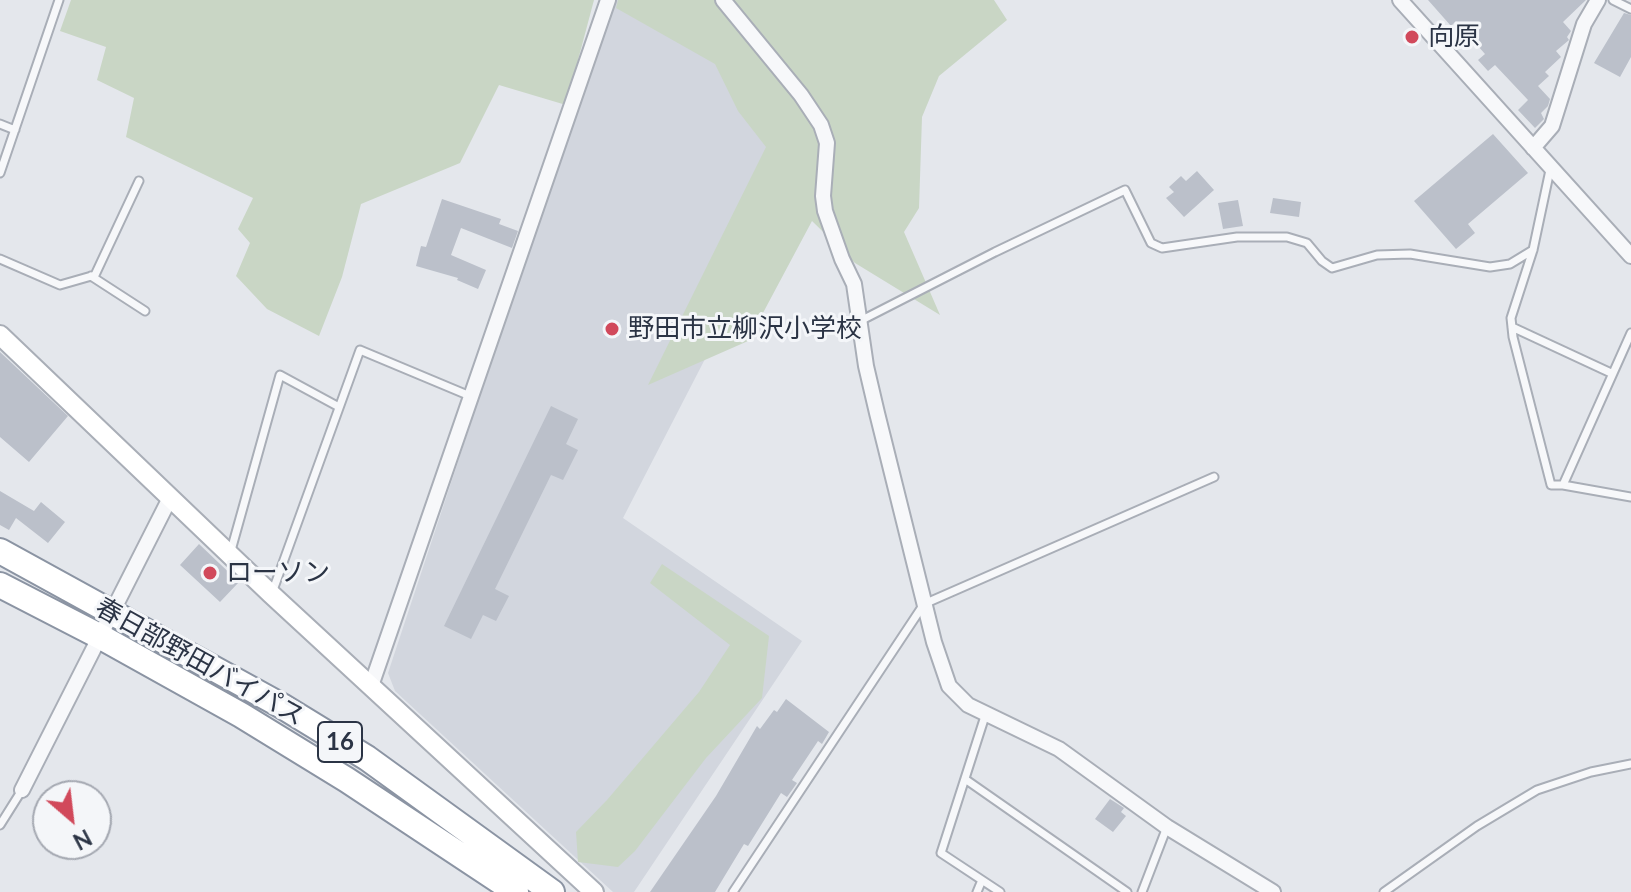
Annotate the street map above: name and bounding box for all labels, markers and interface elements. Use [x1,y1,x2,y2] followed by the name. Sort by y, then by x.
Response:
[1428,21,1480,53] place label: 向原
[1403,28,1421,46] marker: 向原
[628,313,862,345] place label: 野田市立柳沢小学校
[603,320,621,338] marker: 野田市立柳沢小学校
[226,557,330,589] place label: ローソン
[201,564,219,582] marker: ローソン
[90,592,310,732] street label: 春日部野田バイパス
[318,722,362,762] road number: 16
[32,780,112,860] north arrow
[69,824,96,856] text: N

